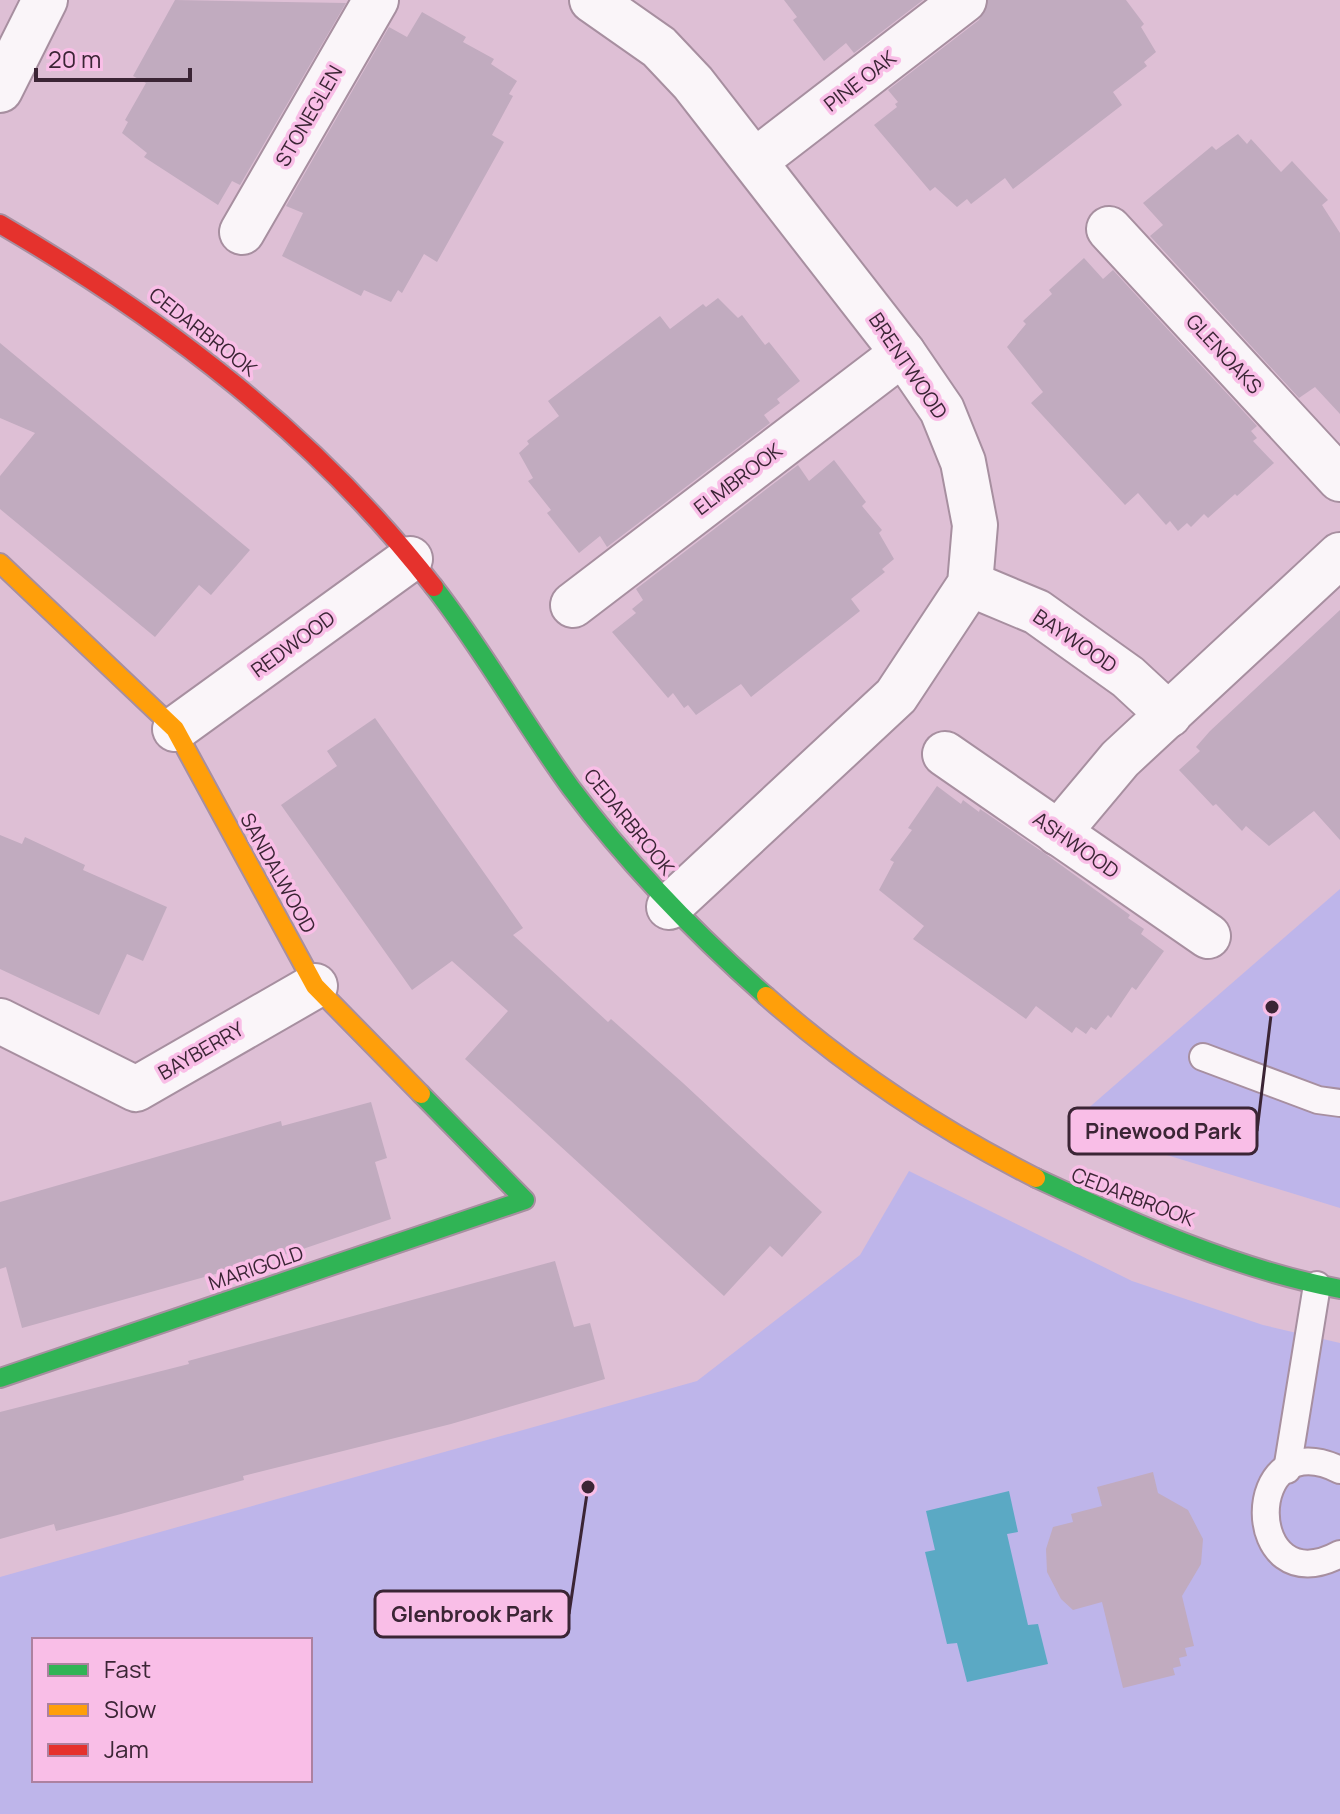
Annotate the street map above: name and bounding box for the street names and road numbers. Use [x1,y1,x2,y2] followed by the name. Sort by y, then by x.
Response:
[818,44,901,117] street label: PINE OAK
[269,60,348,171] street label: STONEGLEN
[144,281,263,382] street label: CEDARBROOK
[863,307,954,424] street label: BRENTWOOD
[1180,308,1268,399] street label: GLENOAKS
[688,436,787,521] street label: ELMBROOK
[1028,603,1122,678] street label: BAYWOOD
[245,604,340,683] street label: REDWOOD
[578,763,681,881] street label: CEDARBROOK
[1028,805,1125,884] street label: ASHWOOD
[234,808,323,938] street label: SANDALWOOD
[153,1015,249,1086] street label: BAYBERRY
[1068,1161,1199,1232] street label: CEDARBROOK
[205,1239,307,1296] street label: MARIGOLD

